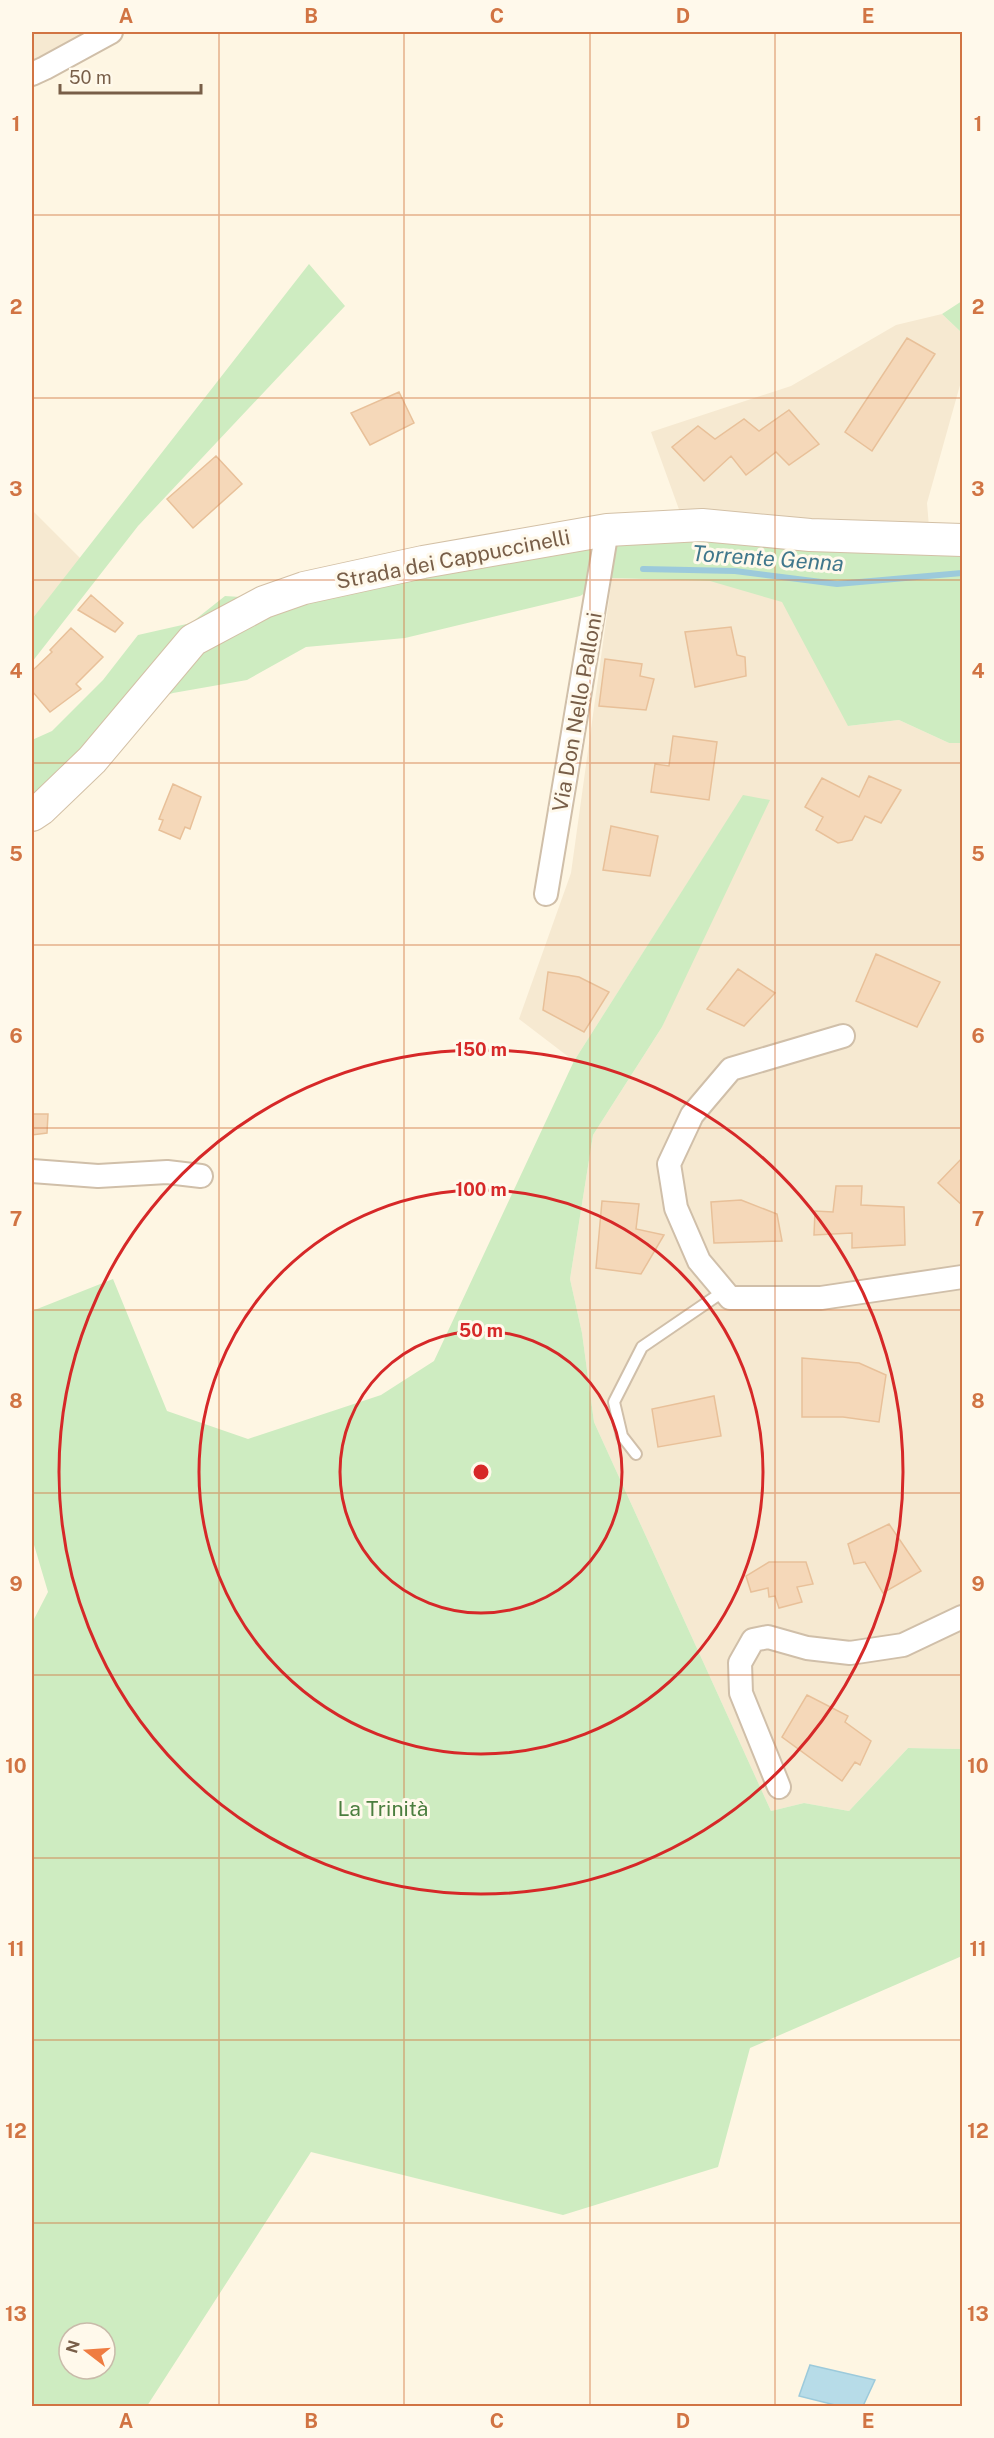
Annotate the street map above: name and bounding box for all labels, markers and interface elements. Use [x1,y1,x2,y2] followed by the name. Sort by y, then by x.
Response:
[119,4,133,28] text: A
[304,4,318,28] text: B
[490,4,504,28] text: C
[676,4,690,28] text: D
[862,4,874,28] text: E
[60,57,201,95] scale bar
[69,67,112,88] text: 50 m
[12,112,20,136] text: 1
[974,112,982,136] text: 1
[10,295,22,319] text: 2
[972,295,984,319] text: 2
[9,477,23,501] text: 3
[971,477,985,501] text: 3
[334,524,572,594] street label: Strada dei Cappuccinelli
[691,540,845,576] water label: Torrente Genna
[547,610,607,814] street label: Via Don Nello Palloni
[9,659,23,683] text: 4
[971,659,985,683] text: 4
[9,842,23,866] text: 5
[971,842,985,866] text: 5
[9,1024,23,1048] text: 6
[971,1024,985,1048] text: 6
[455,1039,507,1060] text: 150 m
[455,1179,507,1200] text: 100 m
[10,1207,22,1231] text: 7
[972,1207,984,1231] text: 7
[459,1320,503,1341] text: 50 m
[9,1389,23,1413] text: 8
[971,1389,985,1413] text: 8
[471,1462,491,1482] centre of rings
[9,1572,23,1596] text: 9
[971,1572,985,1596] text: 9
[5,1754,27,1778] text: 10
[967,1754,989,1778] text: 10
[338,1796,428,1821] park label: La Trinità
[7,1937,25,1961] text: 11
[969,1937,987,1961] text: 11
[5,2119,27,2143] text: 12
[967,2119,989,2143] text: 12
[5,2302,27,2326] text: 13
[967,2302,989,2326] text: 13
[57,2321,117,2381] north arrow
[62,2338,84,2356] text: N
[119,2409,133,2433] text: A
[304,2409,318,2433] text: B
[490,2409,504,2433] text: C
[676,2409,690,2433] text: D
[862,2409,874,2433] text: E

